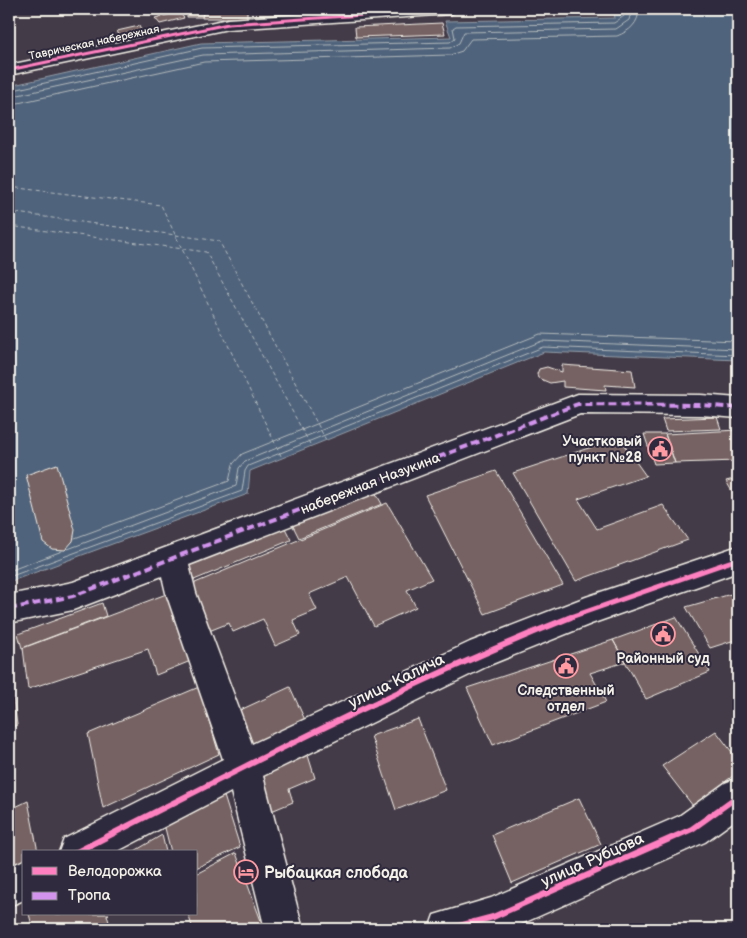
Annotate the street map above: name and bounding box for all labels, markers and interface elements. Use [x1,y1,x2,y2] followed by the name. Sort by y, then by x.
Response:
[28,22,161,63] street label: Таврическая набережная
[562,433,642,466] place label: Участковый пункт №28
[647,436,673,462] public building icon: Участковый пункт №28
[298,449,443,518] street label: набережная Назукина
[650,621,676,647] public building icon: Районный суд
[346,650,448,713] street label: улица Калича
[616,650,710,667] place label: Районный суд
[553,653,579,679] public building icon: Следственный отдел
[517,682,615,715] place label: Следственный отдел
[538,829,647,892] street label: улица Рубцова
[22,850,198,916] legend
[233,859,259,885] hotel icon: Рыбацкая слобода
[68,862,162,881] text: Велодорожка
[264,864,409,883] place label: Рыбацкая слобода
[68,886,111,905] text: Тропа

